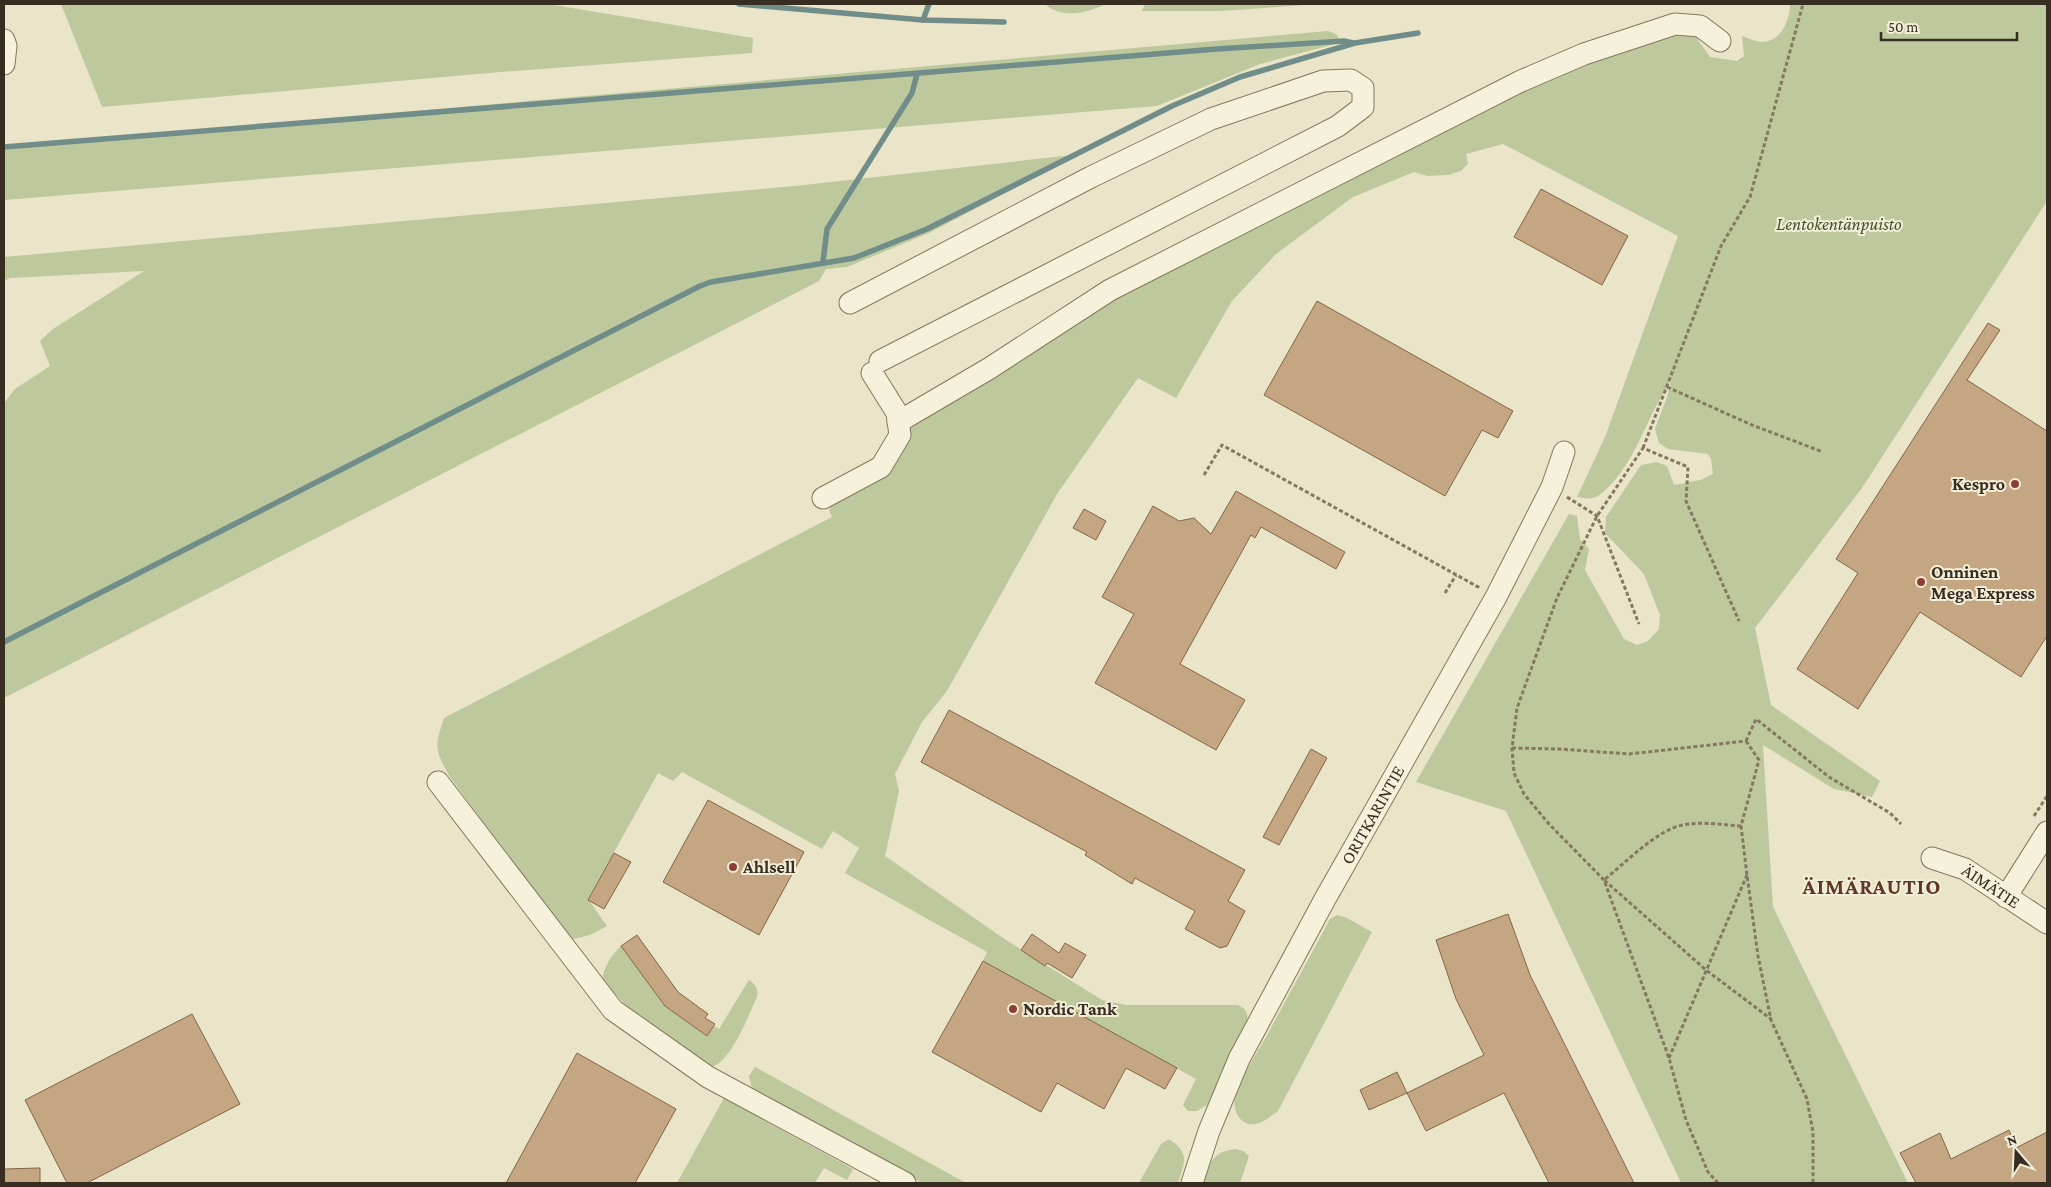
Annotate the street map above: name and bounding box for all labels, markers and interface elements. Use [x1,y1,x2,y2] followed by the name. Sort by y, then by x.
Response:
[1881,10,2017,42] scale bar
[1888,19,1918,35] text: 50 m
[1776,214,1902,234] park label: Lentokentänpuisto
[1952,474,2005,494] place label: Kespro
[2009,478,2021,490] marker: Kespro
[1931,562,2035,603] place label: Onninen Mega Express
[1915,576,1927,588] marker: Onninen Mega Express
[1337,762,1408,868] street label: ORITKARINTIE
[742,857,795,877] place label: Ahlsell
[1958,860,2024,913] street label: ÄIMÄTIE
[727,861,739,873] marker: Ahlsell
[1802,874,1941,899] district label: ÄIMÄRAUTIO
[1023,999,1117,1019] place label: Nordic Tank
[1007,1003,1019,1015] marker: Nordic Tank
[1991,1127,2041,1177] north arrow
[2005,1130,2019,1149] text: N

